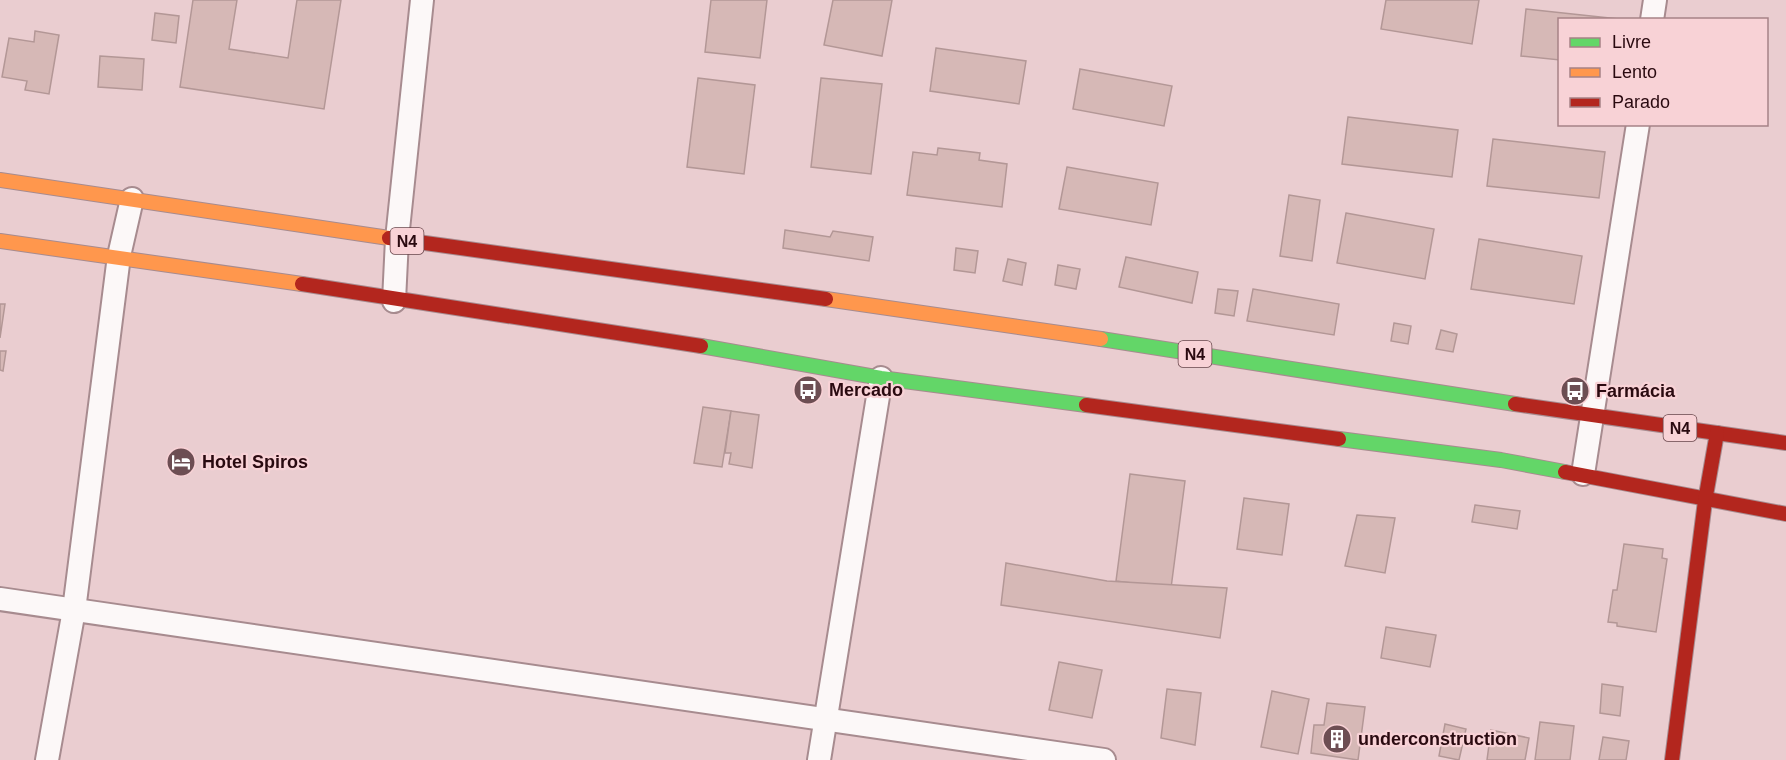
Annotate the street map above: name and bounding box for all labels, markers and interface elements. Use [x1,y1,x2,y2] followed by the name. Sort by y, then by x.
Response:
[1558,18,1768,126] legend
[1612,32,1651,52] text: Livre
[1612,62,1657,82] text: Lento
[1612,92,1670,112] text: Parado
[390,228,424,254] road number: N4
[1178,341,1212,367] road number: N4
[792,374,824,406] bus stop icon: Mercado
[1559,375,1591,407] bus stop icon: Farmácia
[829,380,903,400] place label: Mercado
[1596,381,1676,401] place label: Farmácia
[1664,415,1696,441] road number: N4
[165,446,197,478] hotel icon: Hotel Spiros
[202,452,308,472] place label: Hotel Spiros
[1321,723,1353,755] building icon: underconstruction
[1358,729,1517,749] place label: underconstruction

